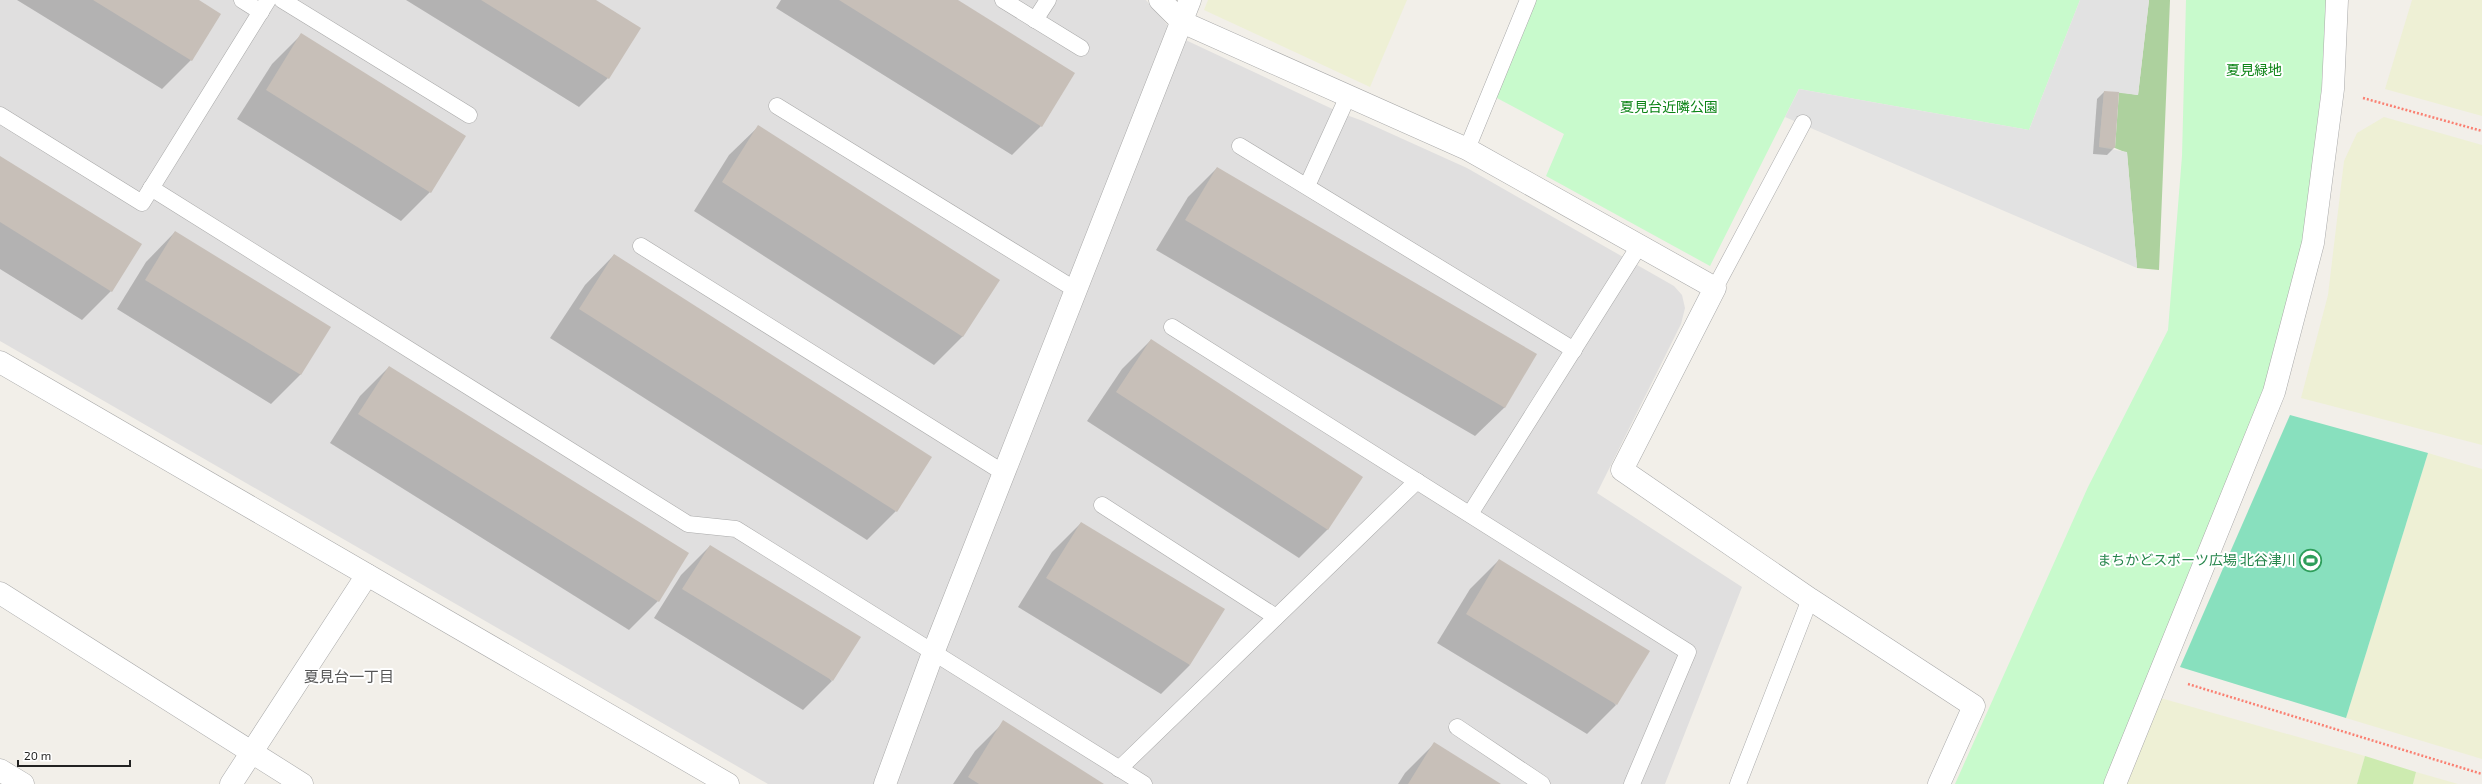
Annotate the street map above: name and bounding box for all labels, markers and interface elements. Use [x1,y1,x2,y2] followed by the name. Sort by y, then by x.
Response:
[2226,61,2282,78] park label: 夏見緑地
[1620,98,1718,115] park label: 夏見台近隣公園
[2298,547,2324,573] sports icon: まちかどスポーツ広場 北谷津川
[2097,551,2296,568] place label: まちかどスポーツ広場 北谷津川
[304,667,394,685] district label: 夏見台一丁目
[18,742,130,768] scale bar
[24,748,51,762] text: 20 m

